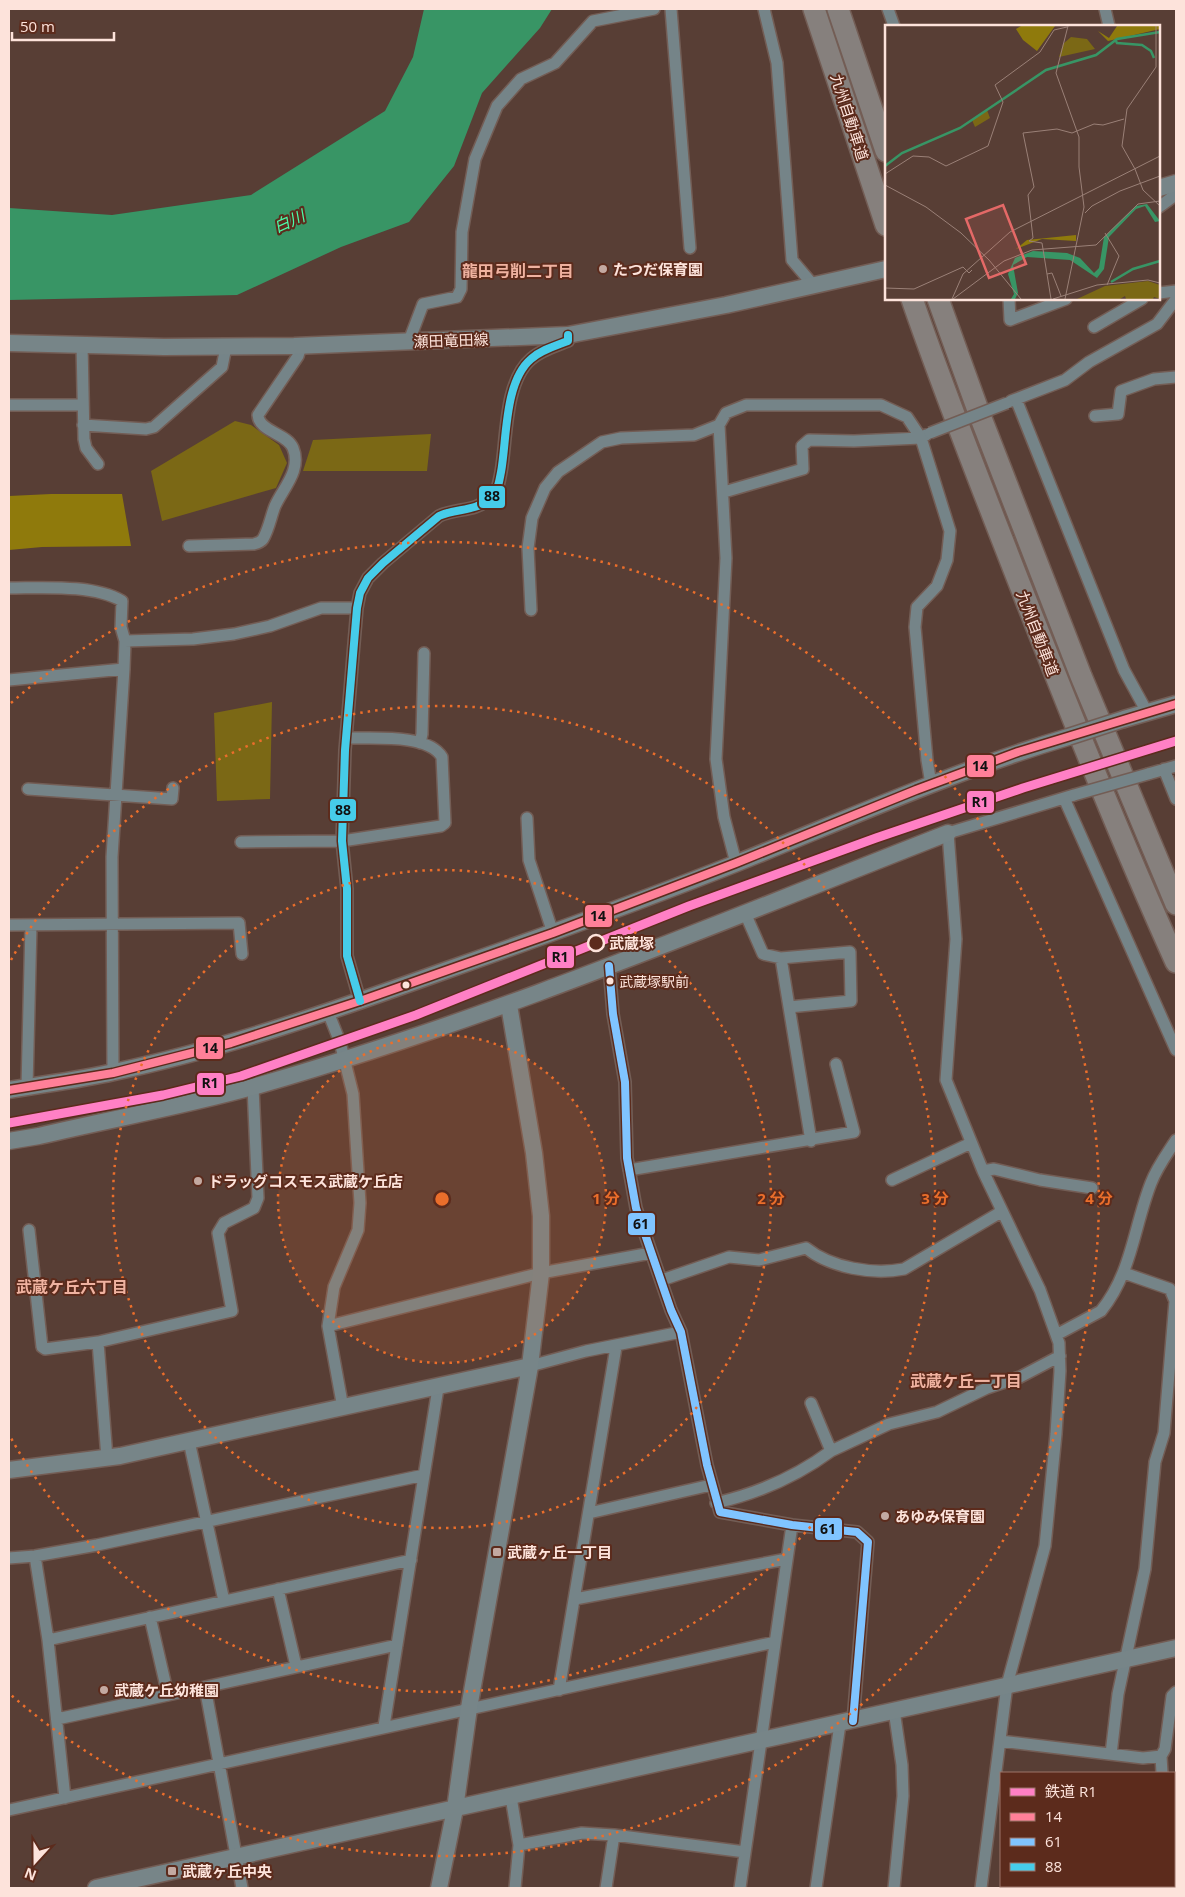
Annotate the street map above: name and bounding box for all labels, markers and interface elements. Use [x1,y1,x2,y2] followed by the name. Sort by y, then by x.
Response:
[12,10,115,42] scale bar
[20,16,55,36] text: 50 m
[885,25,1160,300] inset map
[827,71,873,163] street label: 九州自動車道
[270,204,310,238] water label: 白川
[613,259,703,279] place label: たつだ保育園
[462,260,574,282] district label: 龍田弓削二丁目
[597,263,609,275] marker: たつだ保育園
[413,329,489,351] street label: 瀬田竜田線
[478,485,506,509] line badge: 88
[484,486,500,505] text: 88
[1013,587,1063,679] street label: 九州自動車道
[966,754,995,778] line badge: 14
[972,756,988,775] text: 14
[966,790,995,814] line badge: R1
[971,792,989,811] text: R1
[329,798,357,822] line badge: 88
[335,800,351,819] text: 88
[584,904,613,928] line badge: 14
[590,906,606,925] text: 14
[609,933,654,953] place label: 武蔵塚
[587,934,605,952] marker: 武蔵塚
[546,945,575,969] line badge: R1
[551,947,569,966] text: R1
[619,972,689,991] place label: 武蔵塚駅前
[605,976,615,986] marker: 武蔵塚駅前
[401,980,411,990] unlabelled marker
[195,1036,224,1060] line badge: 14
[202,1038,218,1057] text: 14
[196,1072,225,1096] line badge: R1
[201,1073,219,1092] text: R1
[208,1171,403,1191] place label: ドラッグコスモス武蔵ケ丘店
[192,1175,204,1187] marker: ドラッグコスモス武蔵ケ丘店
[592,1188,620,1208] text: 1 分
[757,1188,785,1208] text: 2 分
[921,1188,949,1208] text: 3 分
[1085,1188,1113,1208] text: 4 分
[433,1190,451,1208] centre of rings
[627,1212,656,1236] line badge: 61
[633,1214,649,1233] text: 61
[16,1276,128,1298] district label: 武蔵ケ丘六丁目
[910,1370,1022,1392] district label: 武蔵ケ丘一丁目
[895,1506,985,1526] place label: あゆみ保育園
[879,1510,891,1522] marker: あゆみ保育園
[814,1517,843,1541] line badge: 61
[820,1519,836,1538] text: 61
[507,1542,612,1562] place label: 武蔵ヶ丘一丁目
[491,1546,503,1558] marker: 武蔵ヶ丘一丁目
[114,1680,219,1700] place label: 武蔵ケ丘幼稚園
[98,1684,110,1696] marker: 武蔵ケ丘幼稚園
[1000,1772,1175,1887] legend
[1045,1781,1097,1801] text: 鉄道 R1
[1045,1806,1063,1826] text: 14
[1045,1831,1062,1851] text: 61
[10,1837,60,1887] north arrow
[1045,1856,1062,1876] text: 88
[182,1861,272,1881] place label: 武蔵ヶ丘中央
[21,1864,39,1886] text: N
[166,1865,178,1877] marker: 武蔵ヶ丘中央

